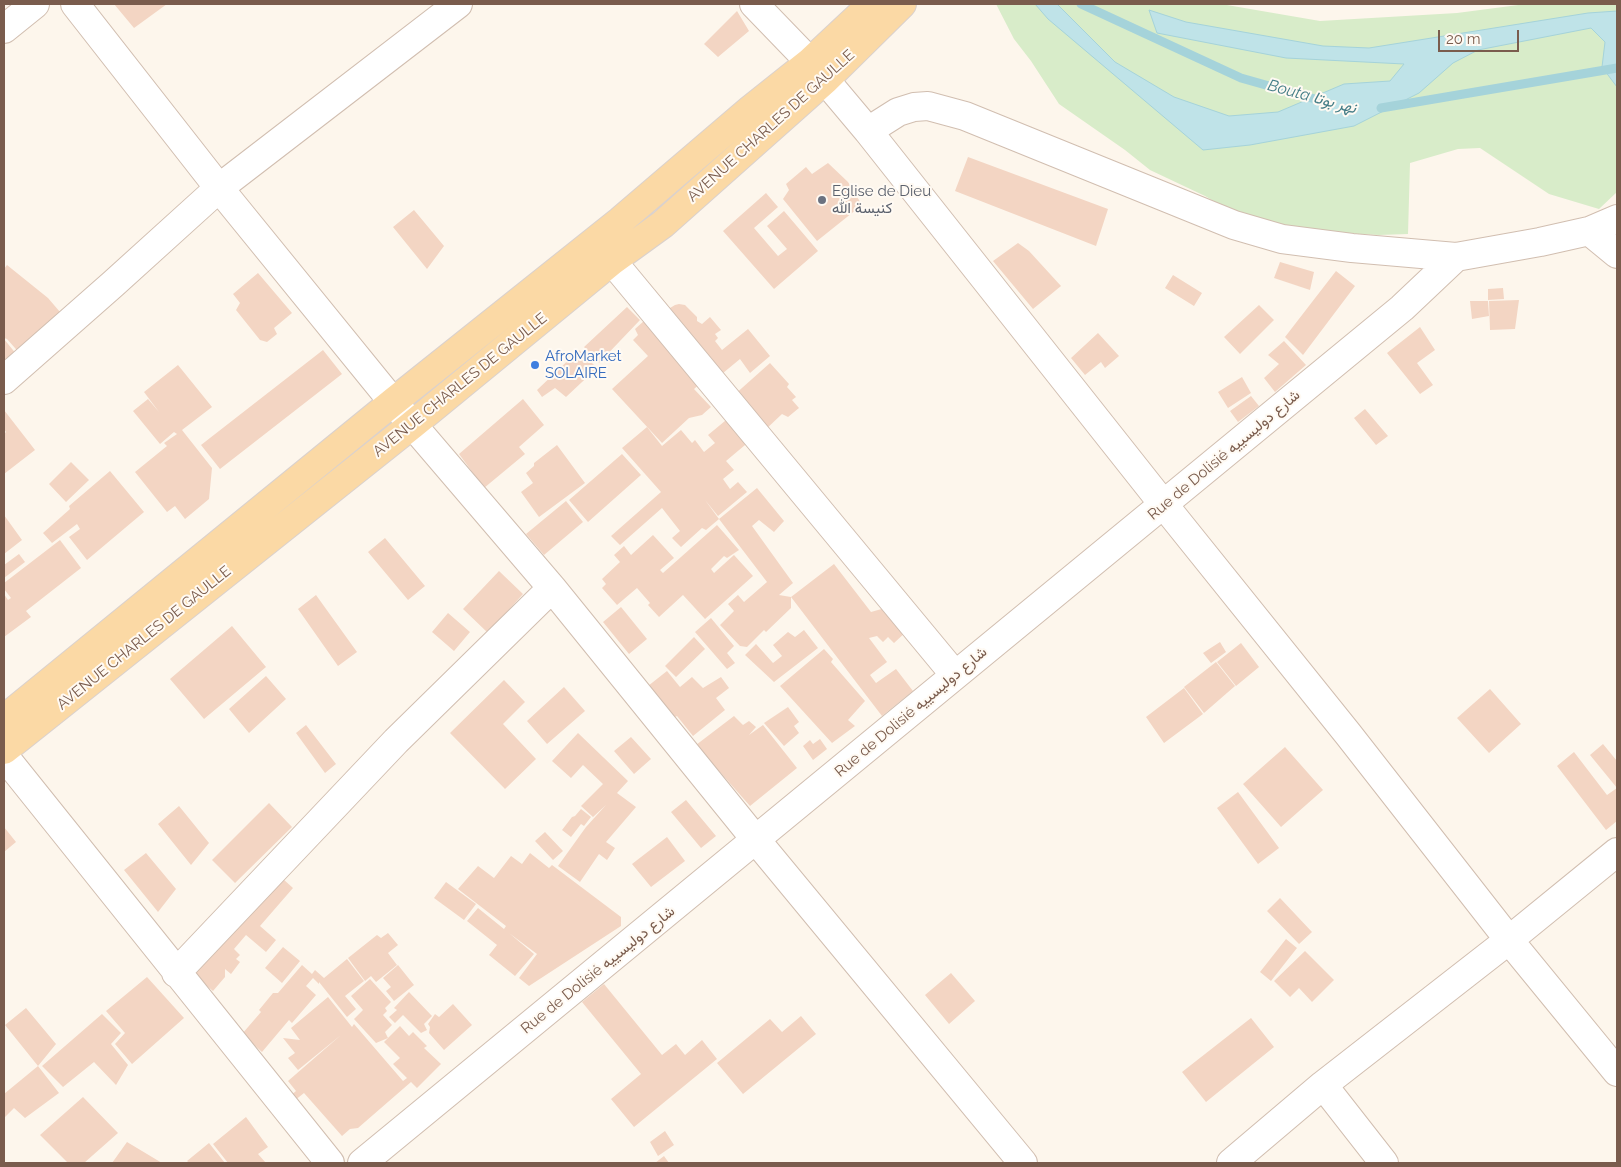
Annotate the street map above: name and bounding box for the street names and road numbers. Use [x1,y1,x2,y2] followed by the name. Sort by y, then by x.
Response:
[684,46,858,206] street label: AVENUE CHARLES DE GAULLE
[369,309,551,461] street label: AVENUE CHARLES DE GAULLE
[1144,386,1304,524] street label: Rue de Dolisié شارع دوليسييه
[53,562,235,714] street label: AVENUE CHARLES DE GAULLE
[831,643,991,781] street label: Rue de Dolisié شارع دوليسييه
[517,902,679,1038] street label: Rue de Dolisié شارع دوليسييه

